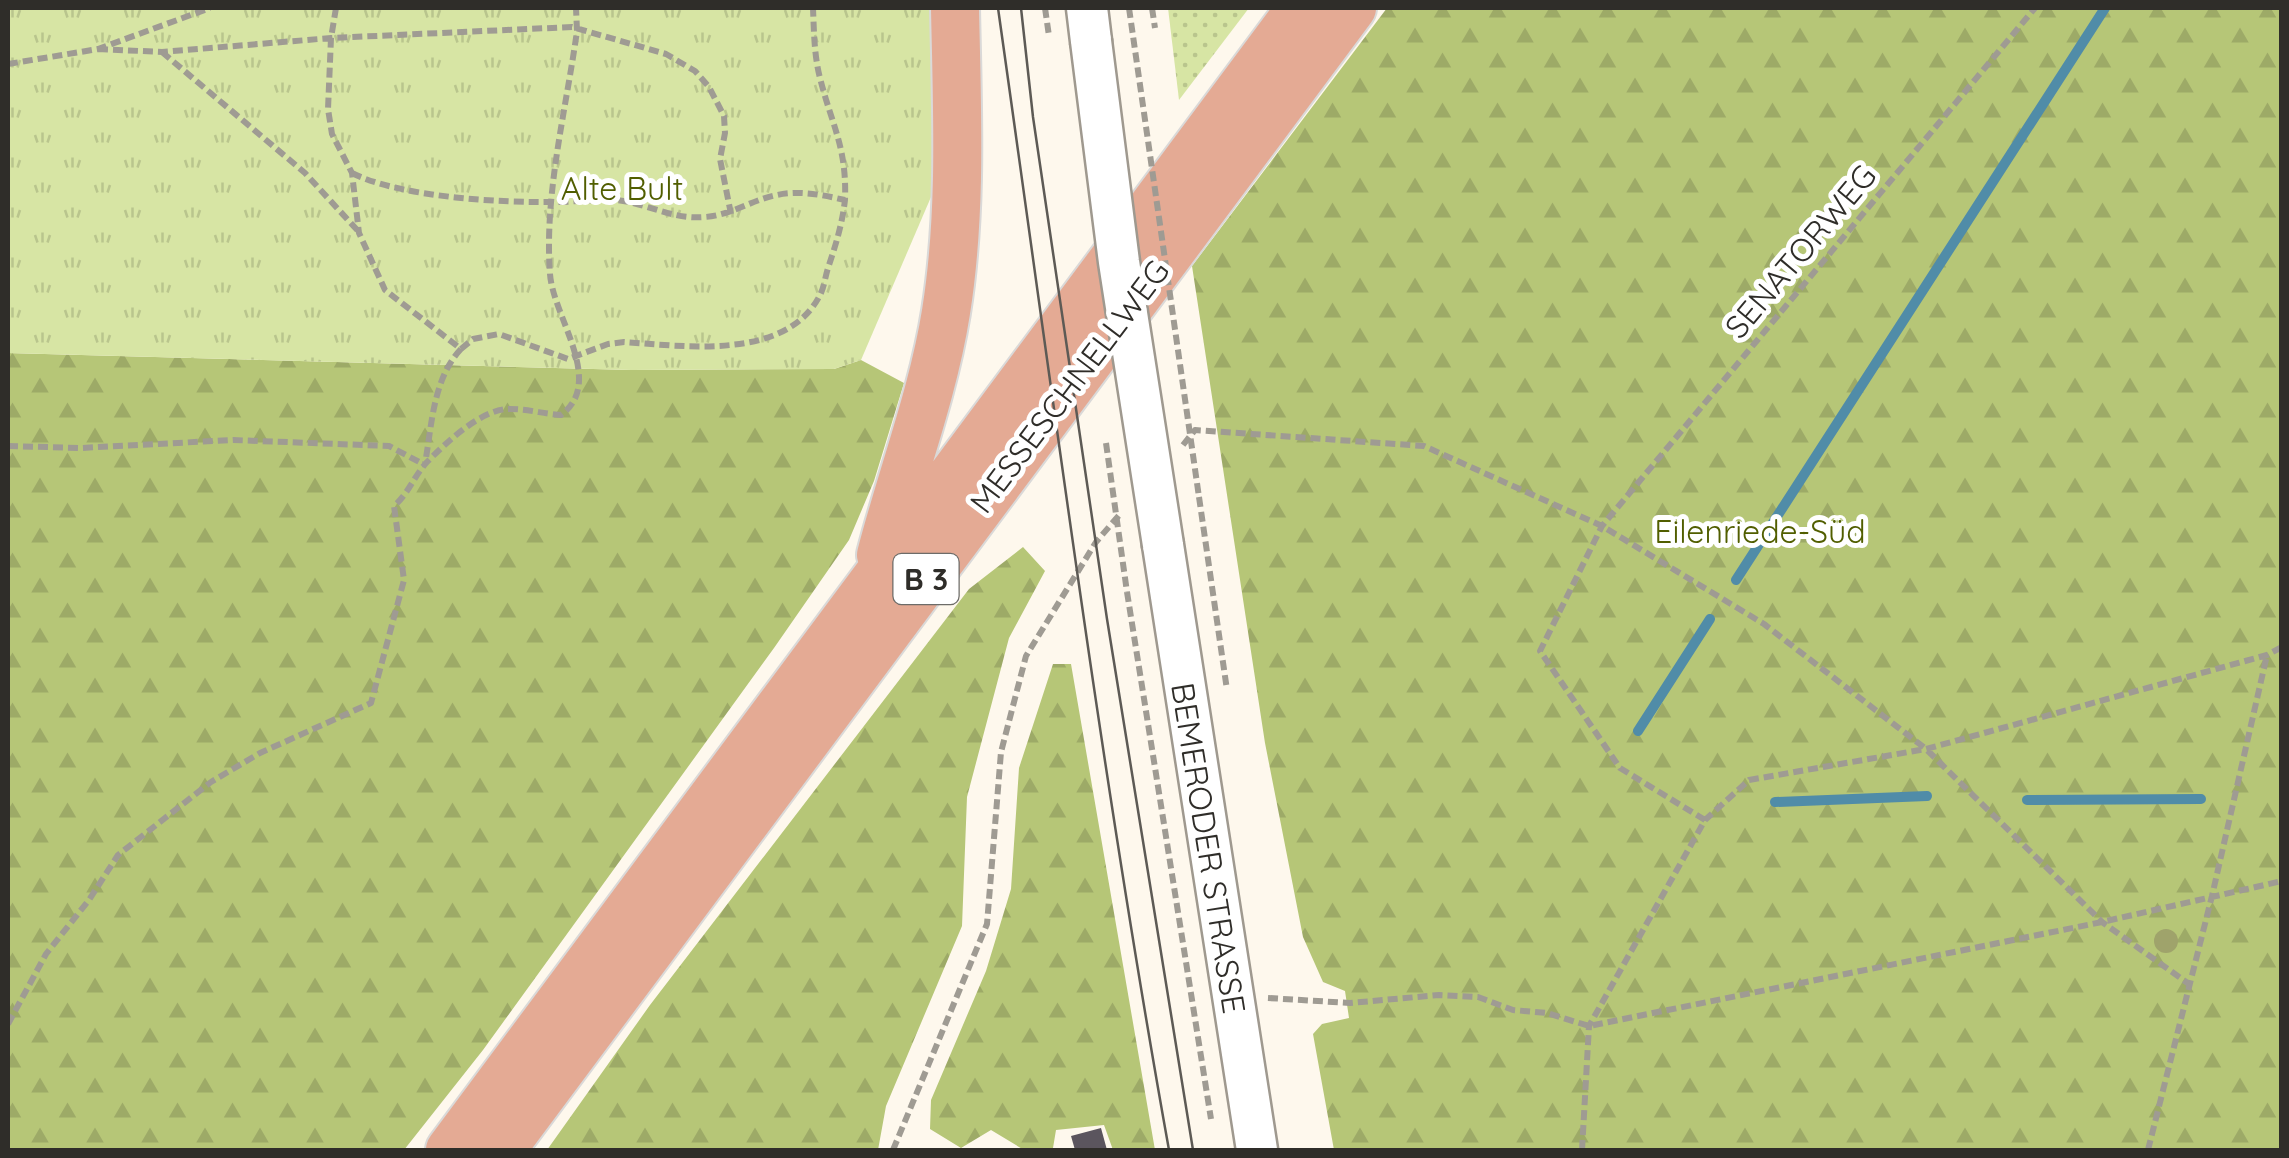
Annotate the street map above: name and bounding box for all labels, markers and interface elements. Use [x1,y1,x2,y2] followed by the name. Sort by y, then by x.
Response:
[1716,156,1884,346] street label: SENATORWEG
[561,168,683,208] park label: Alte Bult
[961,252,1177,520] street label: MESSESCHNELLWEG
[1654,511,1866,551] park label: Eilenriede-Süd
[894,554,958,604] road number: B 3
[1163,680,1255,1016] street label: BEMERODER STRASSE

